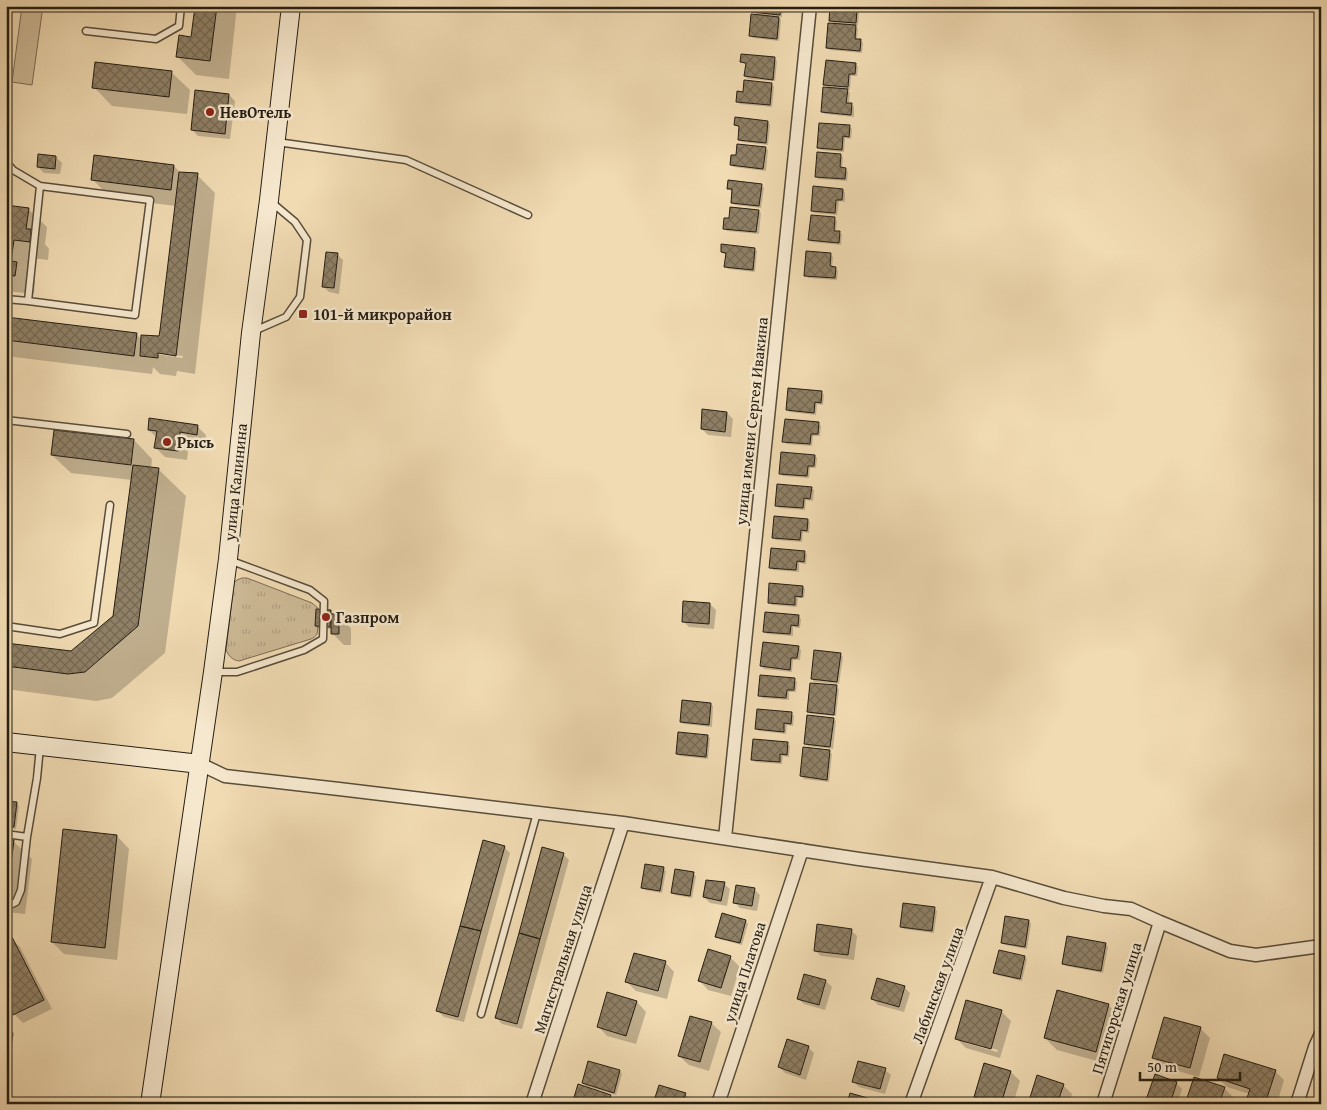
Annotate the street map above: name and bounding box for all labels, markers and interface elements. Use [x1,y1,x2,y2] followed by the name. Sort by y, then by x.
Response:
[220,100,291,124] place label: НевОтель
[204,106,216,118] marker: НевОтель
[313,302,452,326] place label: 101-й микрорайон
[297,308,309,320] marker: 101-й микрорайон
[728,315,774,527] street label: улица имени Сергея Ивакина
[217,422,253,543] street label: улица Калинина
[177,430,214,454] place label: Рысь
[161,436,173,448] marker: Рысь
[336,605,399,629] place label: Газпром
[320,611,332,623] marker: Газпром
[527,881,598,1037] street label: Магистральная улица
[716,918,772,1026] street label: улица Платова
[905,923,969,1047] street label: Лабинская улица
[1084,939,1148,1077] street label: Пятигорская улица
[1140,1050,1240,1082] scale bar
[1147,1056,1178,1077] text: 50 m

